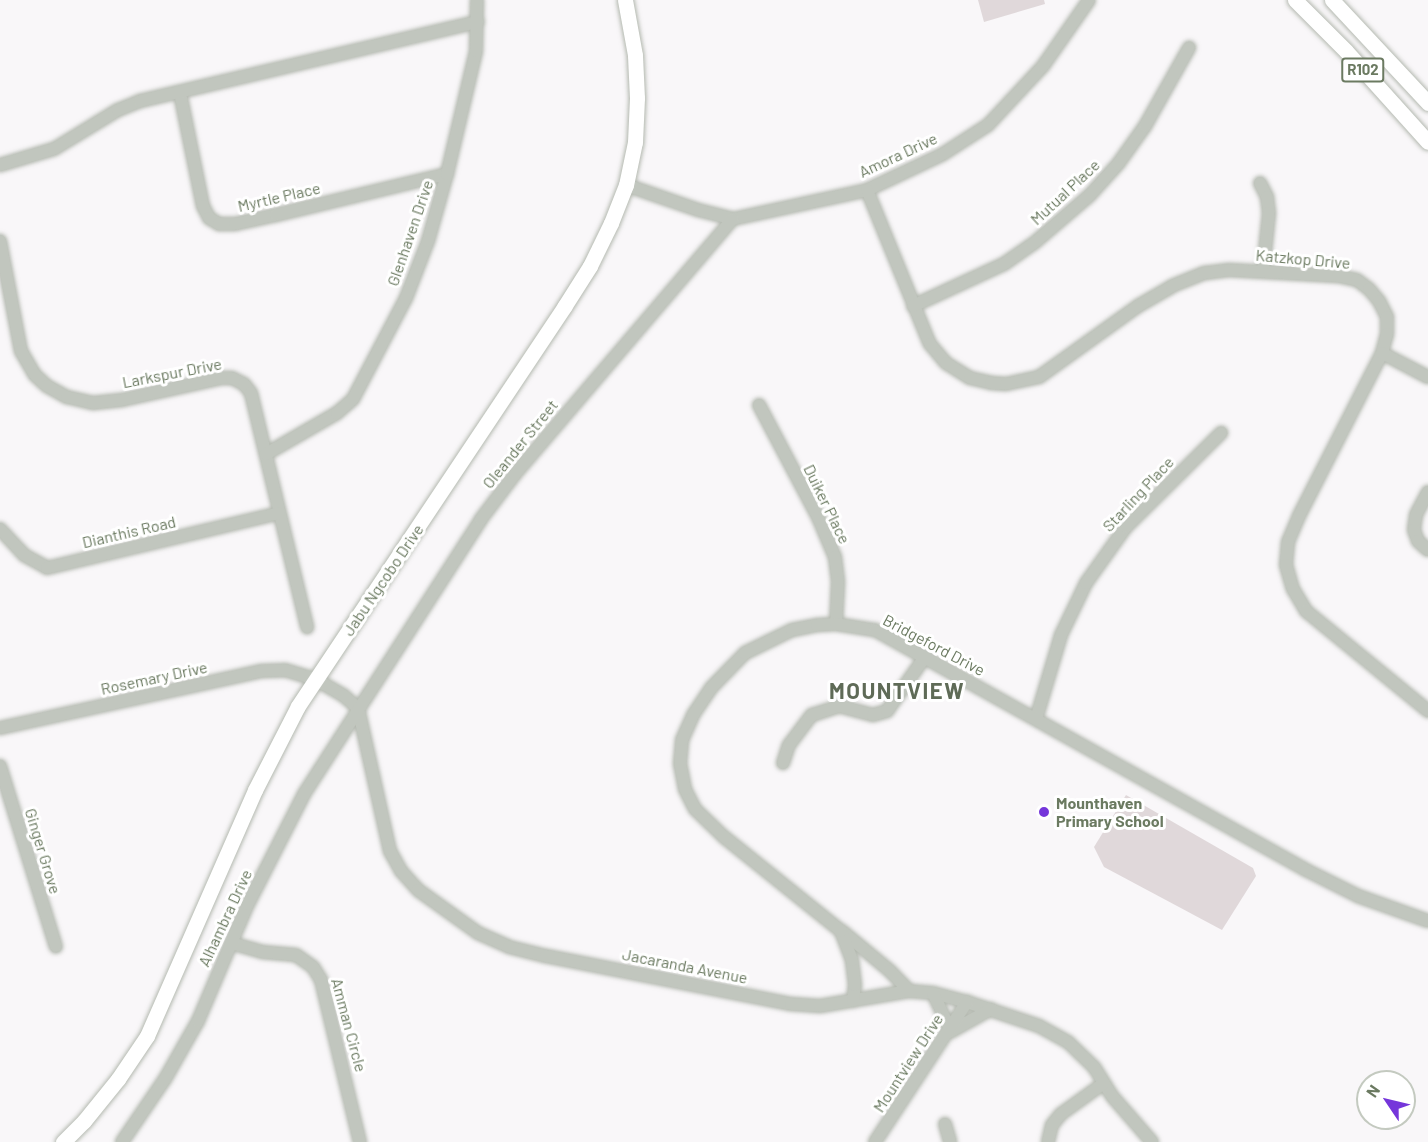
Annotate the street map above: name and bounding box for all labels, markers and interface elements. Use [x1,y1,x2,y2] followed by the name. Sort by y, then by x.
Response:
[1340,58,1386,82] road number: R102
[856,128,940,182] street label: Amora Drive
[1026,155,1104,229] street label: Mutual Place
[236,178,322,216] street label: Myrtle Place
[383,178,437,288] street label: Glenhaven Drive
[1255,245,1351,273] street label: Katzkop Drive
[121,354,223,392] street label: Larkspur Drive
[478,396,562,492] street label: Oleander Street
[1098,453,1178,535] street label: Starling Place
[800,461,854,547] street label: Duiker Place
[80,512,178,552] street label: Dianthis Road
[339,521,427,639] street label: Jabu Ngcobo Drive
[880,610,988,680] street label: Bridgeford Drive
[99,657,209,699] street label: Rosemary Drive
[829,678,965,704] district label: MOUNTVIEW
[1056,793,1164,831] place label: Mounthaven Primary School
[1037,805,1051,819] marker: Mounthaven Primary School
[21,806,65,896] street label: Ginger Grove
[194,866,256,970] street label: Alhambra Drive
[621,944,749,988] street label: Jacaranda Avenue
[327,976,371,1074] street label: Amman Circle
[869,1010,947,1116] street label: Mountview Drive
[1356,1070,1416,1130] north arrow
[1362,1081,1383,1100] text: N

